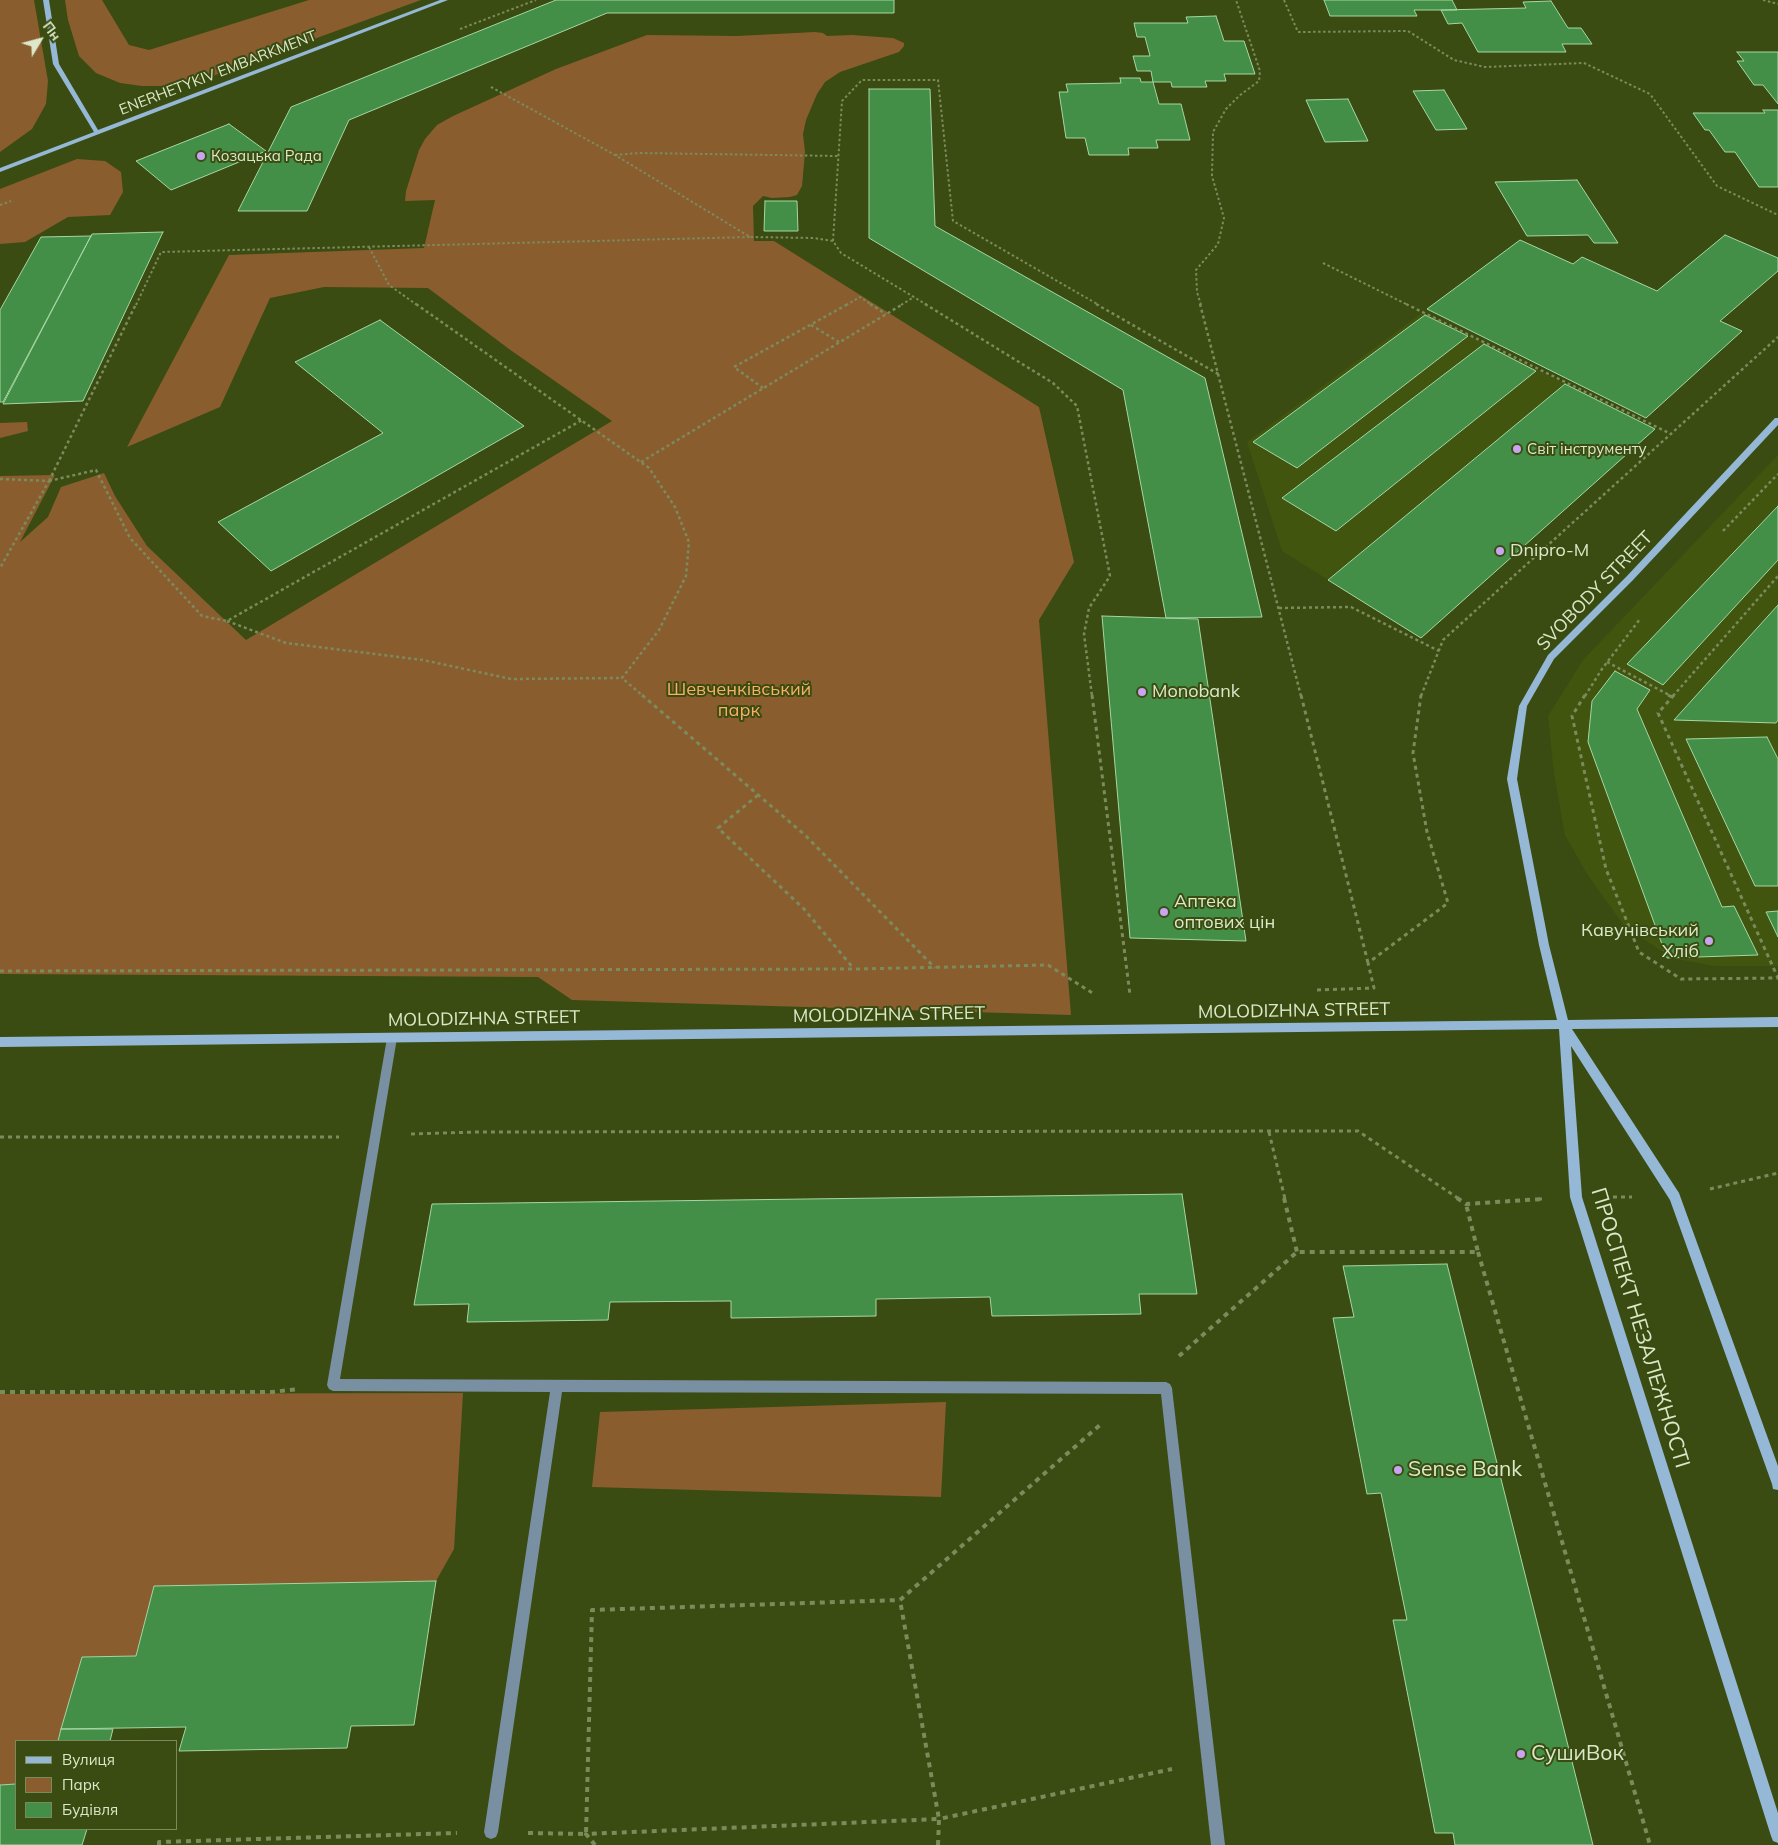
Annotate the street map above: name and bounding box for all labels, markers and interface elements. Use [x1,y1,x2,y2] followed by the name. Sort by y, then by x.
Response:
[15,15,65,65] north arrow
[39,18,65,44] text: Пн
[117,27,319,119] street label: ENERHETYKIV EMBARKMENT
[211,147,322,165] place label: Козацька Рада
[195,150,207,162] marker: Козацька Рада
[1527,440,1647,458] place label: Світ інструменту
[1511,443,1523,455] marker: Світ інструменту
[1532,527,1658,655] street label: SVOBODY STREET
[1510,540,1589,562] place label: Dnipro-M
[1494,545,1506,557] marker: Dnipro-M
[667,679,811,722] park label: Шевченківський парк
[1152,681,1240,703] place label: Monobank
[1136,686,1148,698] marker: Monobank
[1174,891,1275,934] place label: Аптека оптових цін
[1158,906,1170,918] marker: Аптека оптових цін
[1581,920,1699,962] place label: Кавунівський Хліб
[1703,935,1715,947] marker: Кавунівський Хліб
[1198,999,1390,1023] street label: MOLODIZHNA STREET
[793,1003,985,1027] street label: MOLODIZHNA STREET
[388,1007,580,1031] street label: MOLODIZHNA STREET
[1585,1185,1695,1471] street label: ПРОСПЕКТ НЕЗАЛЕЖНОСТІ
[1408,1457,1522,1483] place label: Sense Bank
[1392,1464,1404,1476] marker: Sense Bank
[15,1740,178,1830] legend
[1531,1741,1624,1767] place label: СушиВок
[1515,1748,1527,1760] marker: СушиВок
[62,1750,115,1769] text: Вулиця
[62,1775,100,1794] text: Парк
[62,1800,118,1819] text: Будівля

